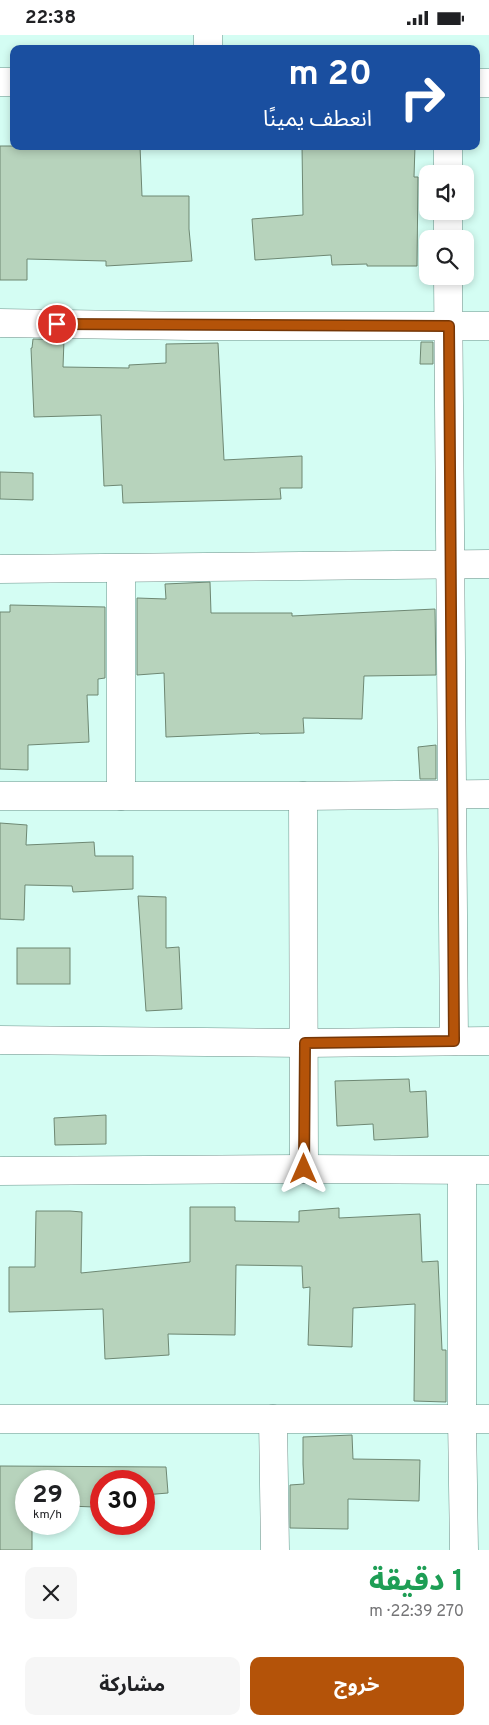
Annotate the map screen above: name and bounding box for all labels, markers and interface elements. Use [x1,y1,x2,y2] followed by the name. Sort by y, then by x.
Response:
[25,6,76,30] text: 22:38
[288,53,372,97] text: 20 m
[390,65,455,130] icon: right
[263,107,372,134] text: انعطف يمينًا
[419,165,474,285] map controls
[419,165,474,220] button: sound
[419,230,474,285] button: search
[36,303,78,345] pin
[43,310,71,338] icon: arrive
[277,1142,329,1194] position arrow
[90,1470,155,1535] speed limit sign: 30
[32,1480,63,1512] text: 29
[33,1507,62,1523] text: km/h
[369,1564,464,1601] text: 1 دقيقة
[25,1567,77,1619] button: close
[369,1602,464,1622] text: 270 m · 22:39
[25,1657,240,1715] button: مشاركة
[250,1657,464,1715] button: خروج

